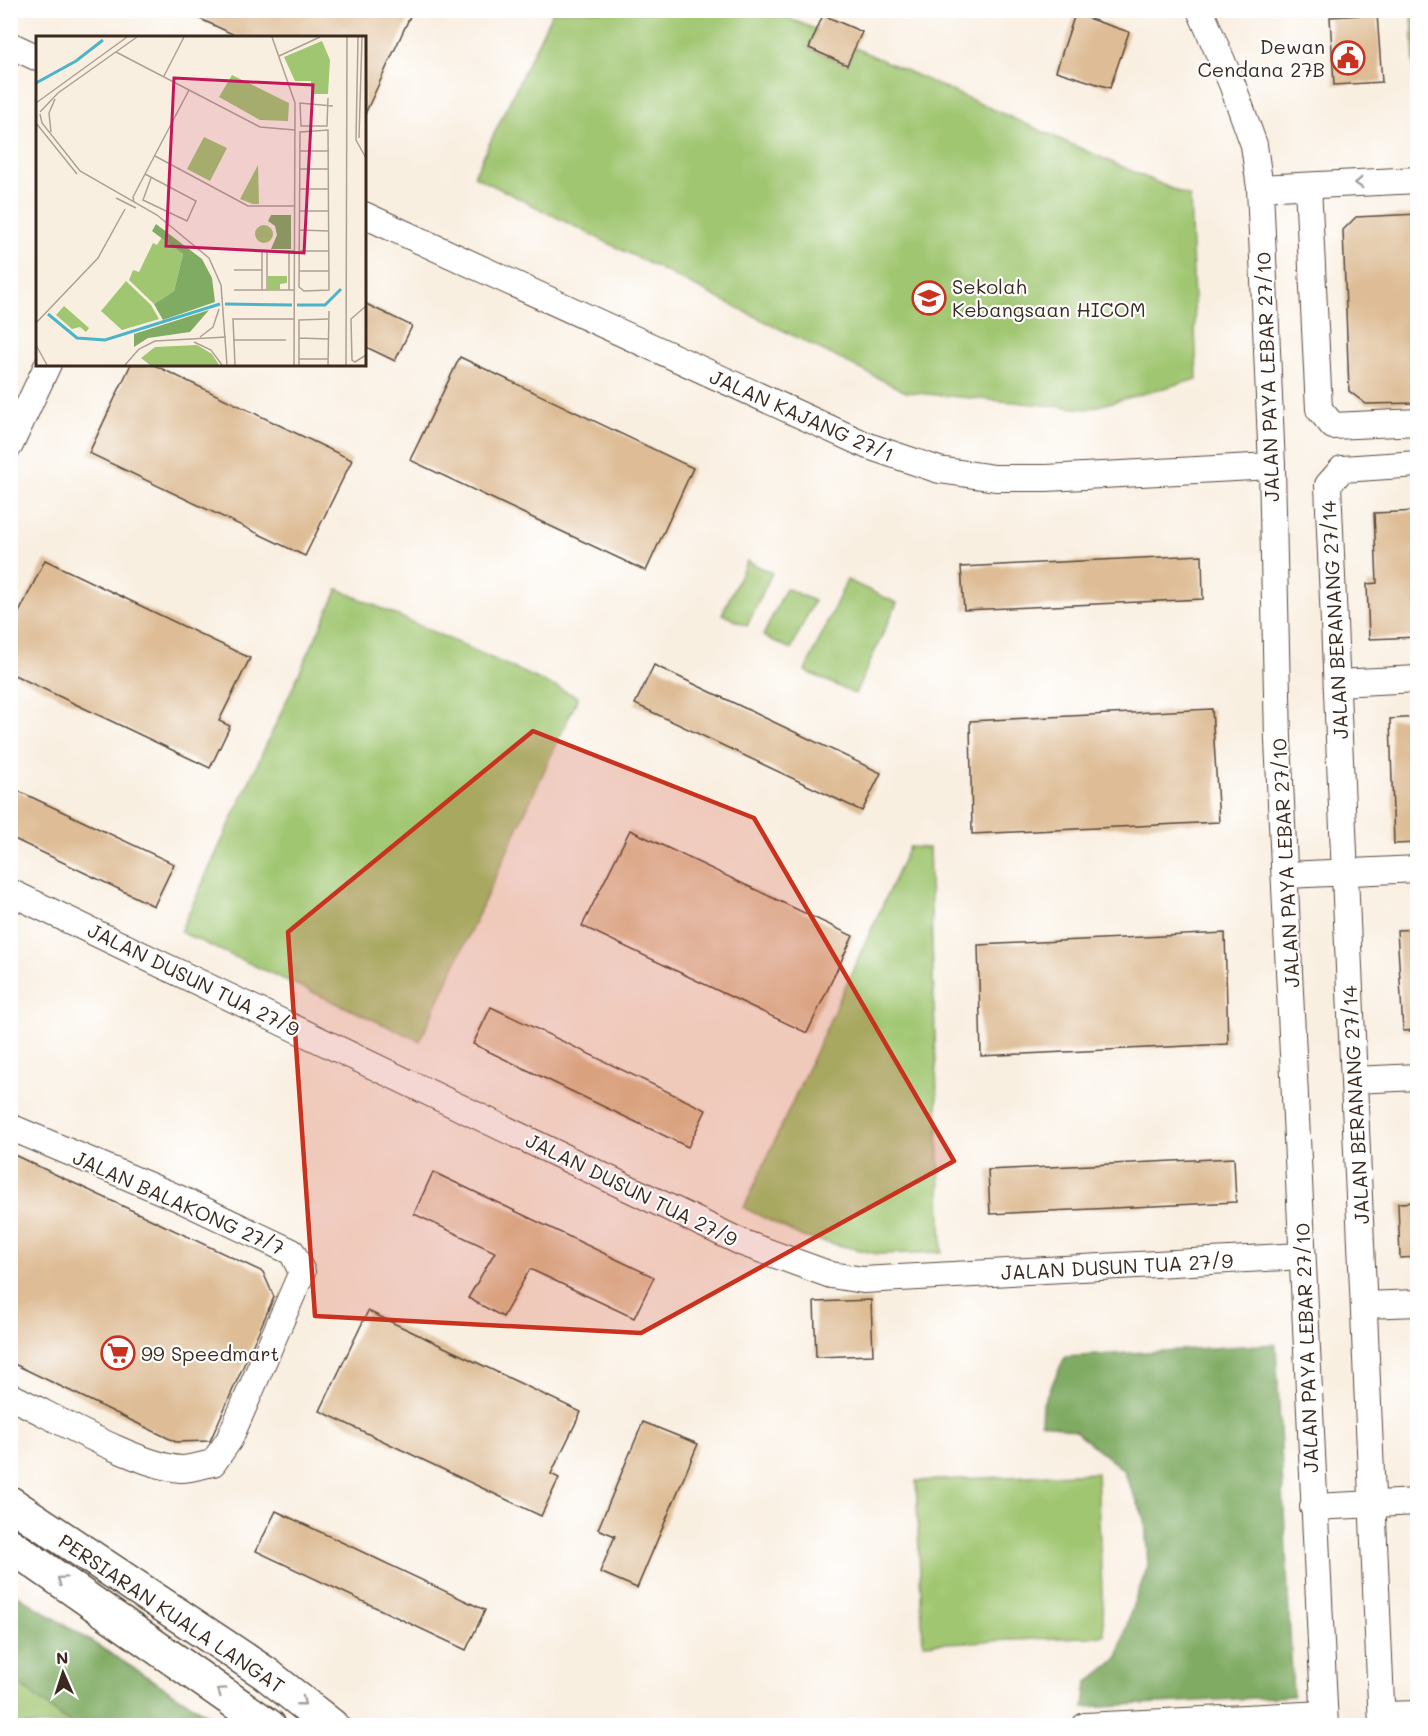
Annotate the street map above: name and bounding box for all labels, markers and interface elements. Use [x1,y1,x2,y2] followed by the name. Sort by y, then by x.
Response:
[1198,33,1325,82] place label: Dewan Cendana 27B
[36,36,366,366] inset map
[1330,40,1366,76] public building icon: Dewan Cendana 27B
[1355,176,1364,189] one-way arrow
[1250,252,1284,502] street label: JALAN PAYA LEBAR 27/10
[952,273,1146,322] place label: Sekolah Kebangsaan HICOM
[911,280,947,316] school or university icon: Sekolah Kebangsaan HICOM
[706,363,898,467] street label: JALAN KAJANG 27/1
[1315,500,1353,740] street label: JALAN BERANANG 27/14
[1265,738,1305,988] street label: JALAN PAYA LEBAR 27/10
[84,916,304,1042] street label: JALAN DUSUN TUA 27/9
[1336,985,1374,1225] street label: JALAN BERANANG 27/14
[522,1126,742,1252] street label: JALAN DUSUN TUA 27/9
[69,1144,289,1260] street label: JALAN BALAKONG 27/7
[1289,1223,1323,1473] street label: JALAN PAYA LEBAR 27/10
[1000,1247,1234,1285] street label: JALAN DUSUN TUA 27/9
[100,1335,136,1371] supermarket icon: 99 Speedmart
[141,1340,279,1366] place label: 99 Speedmart
[55,1528,289,1698] street label: PERSIARAN KUALA LANGAT
[57,1576,68,1587] one-way arrow
[33,1643,93,1703] north arrow
[217,1687,228,1698] one-way arrow
[295,1694,306,1705] one-way arrow

